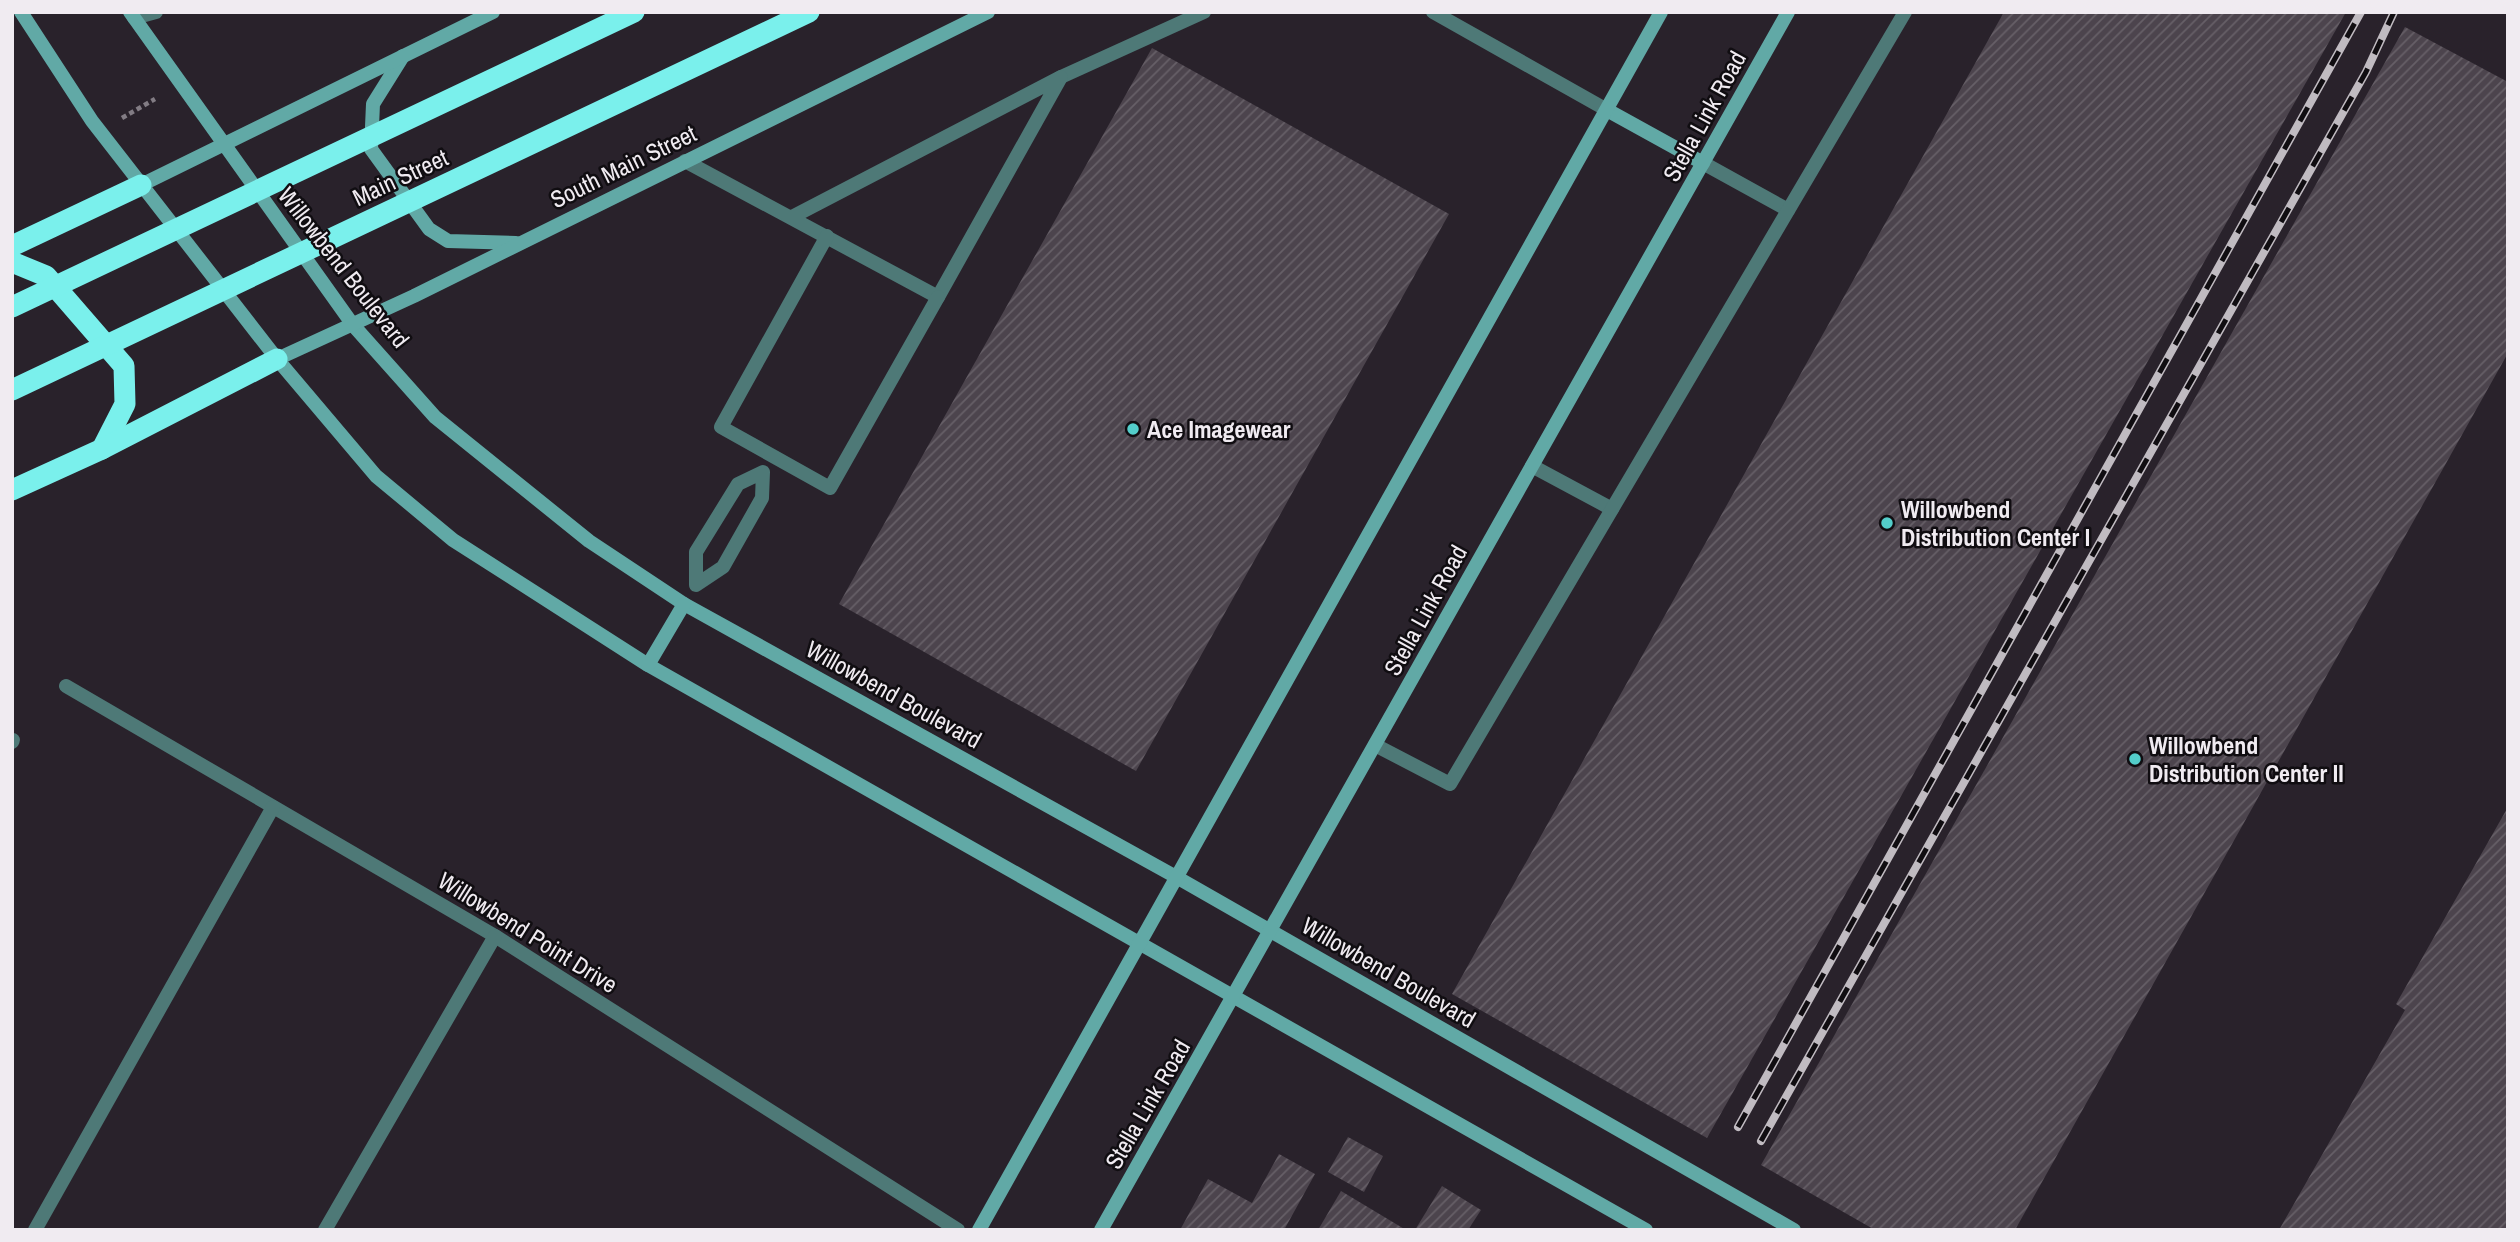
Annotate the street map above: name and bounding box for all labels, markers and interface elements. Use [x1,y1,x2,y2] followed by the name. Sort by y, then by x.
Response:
[1655,45,1753,187] street label: Stella Link Road
[545,117,702,215] street label: South Main Street
[347,141,453,213] street label: Main Street
[271,180,417,354] street label: Willowbend Boulevard
[1147,413,1291,445] place label: Ace Imagewear
[1125,421,1141,437] marker: Ace Imagewear
[1901,493,2090,553] place label: Willowbend Distribution Center I
[1879,515,1895,531] marker: Willowbend Distribution Center I
[1376,539,1474,681] street label: Stella Link Road
[801,633,987,755] street label: Willowbend Boulevard
[2149,729,2344,789] place label: Willowbend Distribution Center II
[2127,751,2143,767] marker: Willowbend Distribution Center II
[432,864,624,1000] street label: Willowbend Point Drive
[1296,909,1482,1035] street label: Willowbend Boulevard
[1097,1033,1197,1175] street label: Stella Link Road

